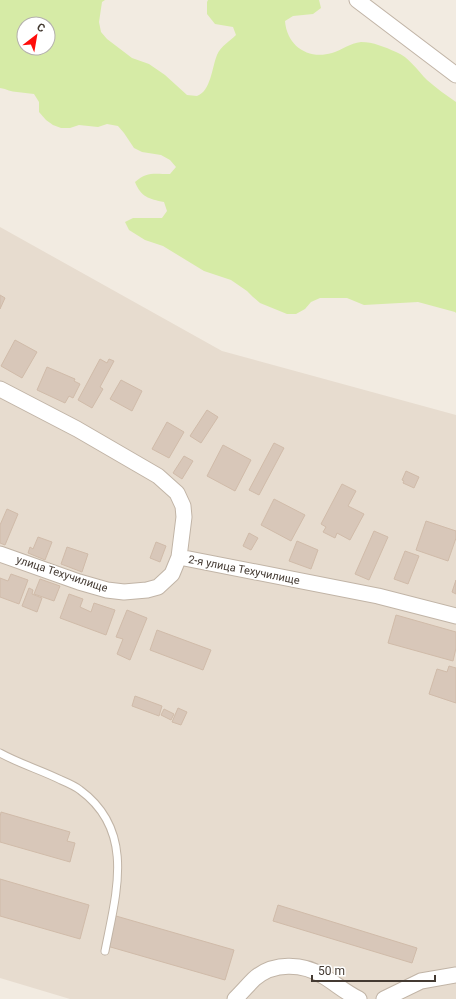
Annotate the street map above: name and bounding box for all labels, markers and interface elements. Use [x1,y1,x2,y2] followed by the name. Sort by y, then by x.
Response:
[16,16,56,56] north arrow
[34,20,47,35] text: С
[15,553,109,595] street label: улица Техучилище
[187,553,301,587] street label: 2-я улица Техучилище
[312,957,435,983] scale bar
[318,964,345,978] text: 50 m

